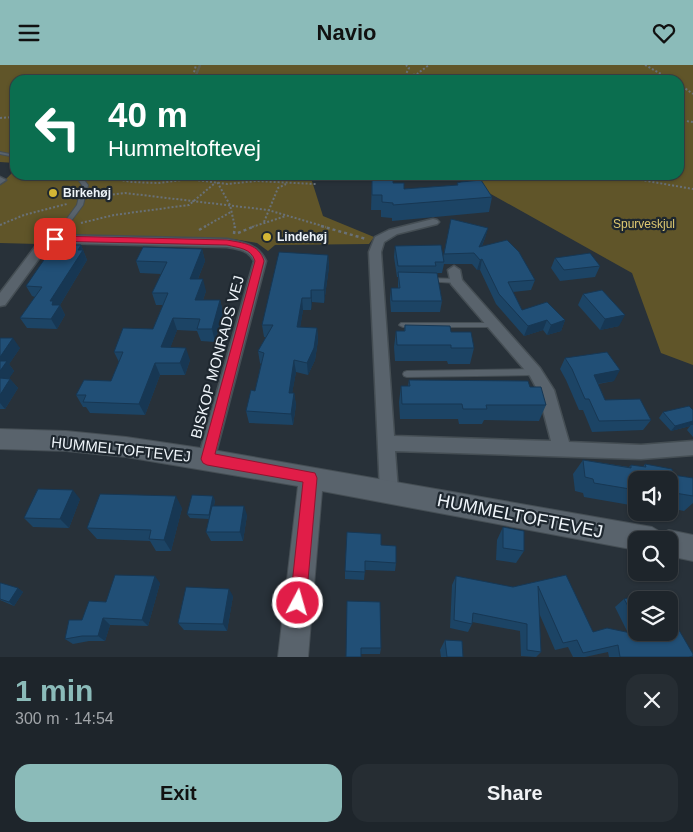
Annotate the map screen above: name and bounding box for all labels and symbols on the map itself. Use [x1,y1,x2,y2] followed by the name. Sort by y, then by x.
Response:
[63,186,111,200] place label: Birkehøj
[47,187,59,199] marker: Birkehøj
[613,217,675,231] park label: Spurveskjul
[34,218,76,260] pin
[277,230,327,244] place label: Lindehøj
[261,231,273,243] marker: Lindehøj
[187,274,247,440] street label: BISKOP MONRADS VEJ
[50,433,192,465] street label: HUMMELTOFTEVEJ
[435,490,605,542] street label: HUMMELTOFTEVEJ
[271,576,323,628] position arrow

